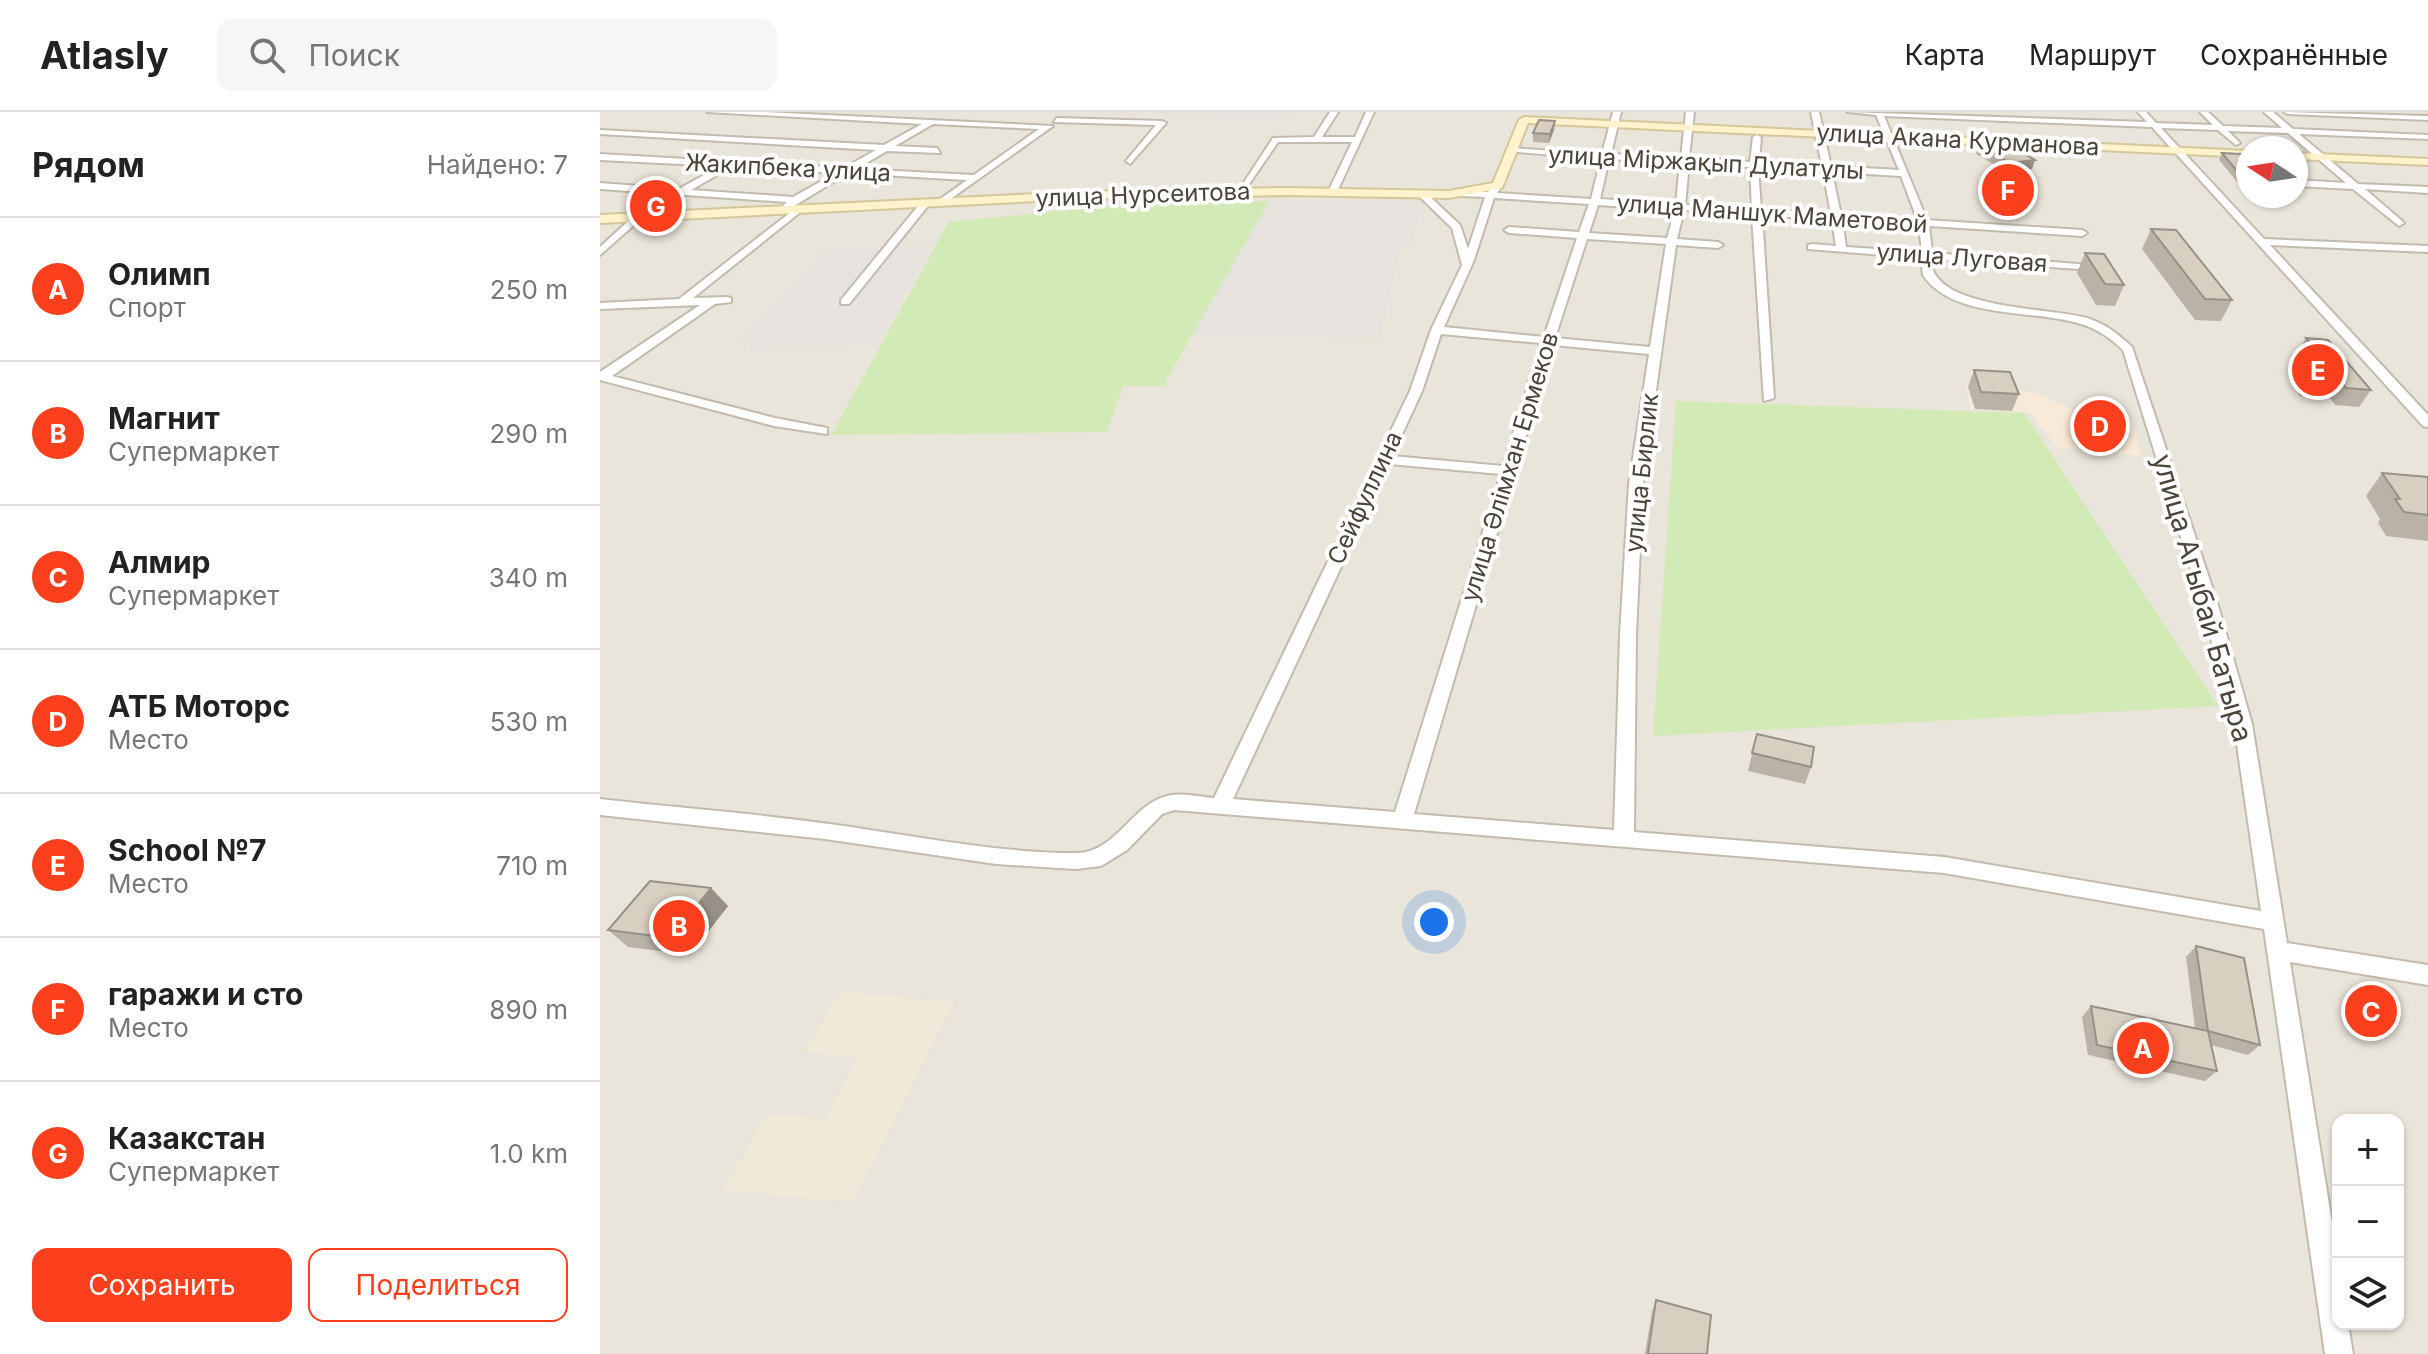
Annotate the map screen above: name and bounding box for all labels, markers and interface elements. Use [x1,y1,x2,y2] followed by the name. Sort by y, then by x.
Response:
[217,19,777,91] search box
[40,32,169,78] text: Atlasly
[245,33,289,77] icon: search
[309,37,400,73] text: Поиск
[1905,38,1985,72] text: Карта
[2029,38,2156,72] text: Маршрут
[2200,38,2388,72] text: Сохранённые
[1816,118,2100,161] street label: улица Акана Курманова
[2236,136,2308,208] north arrow
[1547,140,1865,185] street label: улица Міржақып Дулатұлы
[32,144,145,185] text: Рядом
[684,148,892,187] street label: Жакипбека улица
[427,149,568,180] text: Найдено: 7
[1982,160,2034,220] pin: F
[630,176,682,236] pin: G
[1035,176,1251,213] street label: улица Нурсеитова
[1615,188,1929,239] street label: улица Маншук Маметовой
[1876,237,2048,278] street label: улица Луговая
[108,256,211,292] text: Олимп
[48,274,68,305] text: A
[490,274,568,305] text: 250 m
[108,292,186,323] text: Спорт
[1455,329,1564,605] street label: улица Әлімхан Ермеков
[2292,340,2344,400] pin: E
[1619,392,1664,554] street label: улица Бирлик
[2074,396,2126,456] pin: D
[108,400,220,436] text: Магнит
[49,418,67,449] text: B
[490,418,568,449] text: 290 m
[1321,427,1408,569] street label: Сейфуллина
[108,436,279,467] text: Супермаркет
[2146,450,2260,746] street label: улица Агыбай Батыра
[108,544,210,580] text: Алмир
[48,562,68,593] text: C
[489,562,568,593] text: 340 m
[108,580,279,611] text: Супермаркет
[108,688,290,724] text: АТБ Моторс
[49,706,67,737] text: D
[490,706,568,737] text: 530 m
[108,724,189,755] text: Место
[108,832,267,868] text: School №7
[50,850,66,881] text: E
[496,850,568,881] text: 710 m
[108,868,189,899] text: Место
[653,896,705,956] pin: B
[1414,902,1454,942] your location
[108,976,303,1012] text: гаражи и сто
[2345,981,2397,1041] pin: C
[50,994,66,1025] text: F
[489,994,568,1025] text: 890 m
[108,1012,189,1043] text: Место
[2117,1018,2169,1078] pin: A
[2332,1114,2404,1330] map controls
[2332,1114,2404,1186] button: +
[108,1120,265,1156] text: Казакстан
[48,1138,68,1169] text: G
[490,1138,568,1169] text: 1.0 km
[108,1156,279,1187] text: Супермаркет
[2332,1186,2404,1258] button: −
[32,1248,292,1322] button: Сохранить
[308,1248,568,1322] button: Поделиться
[2332,1258,2404,1330] button: layers

